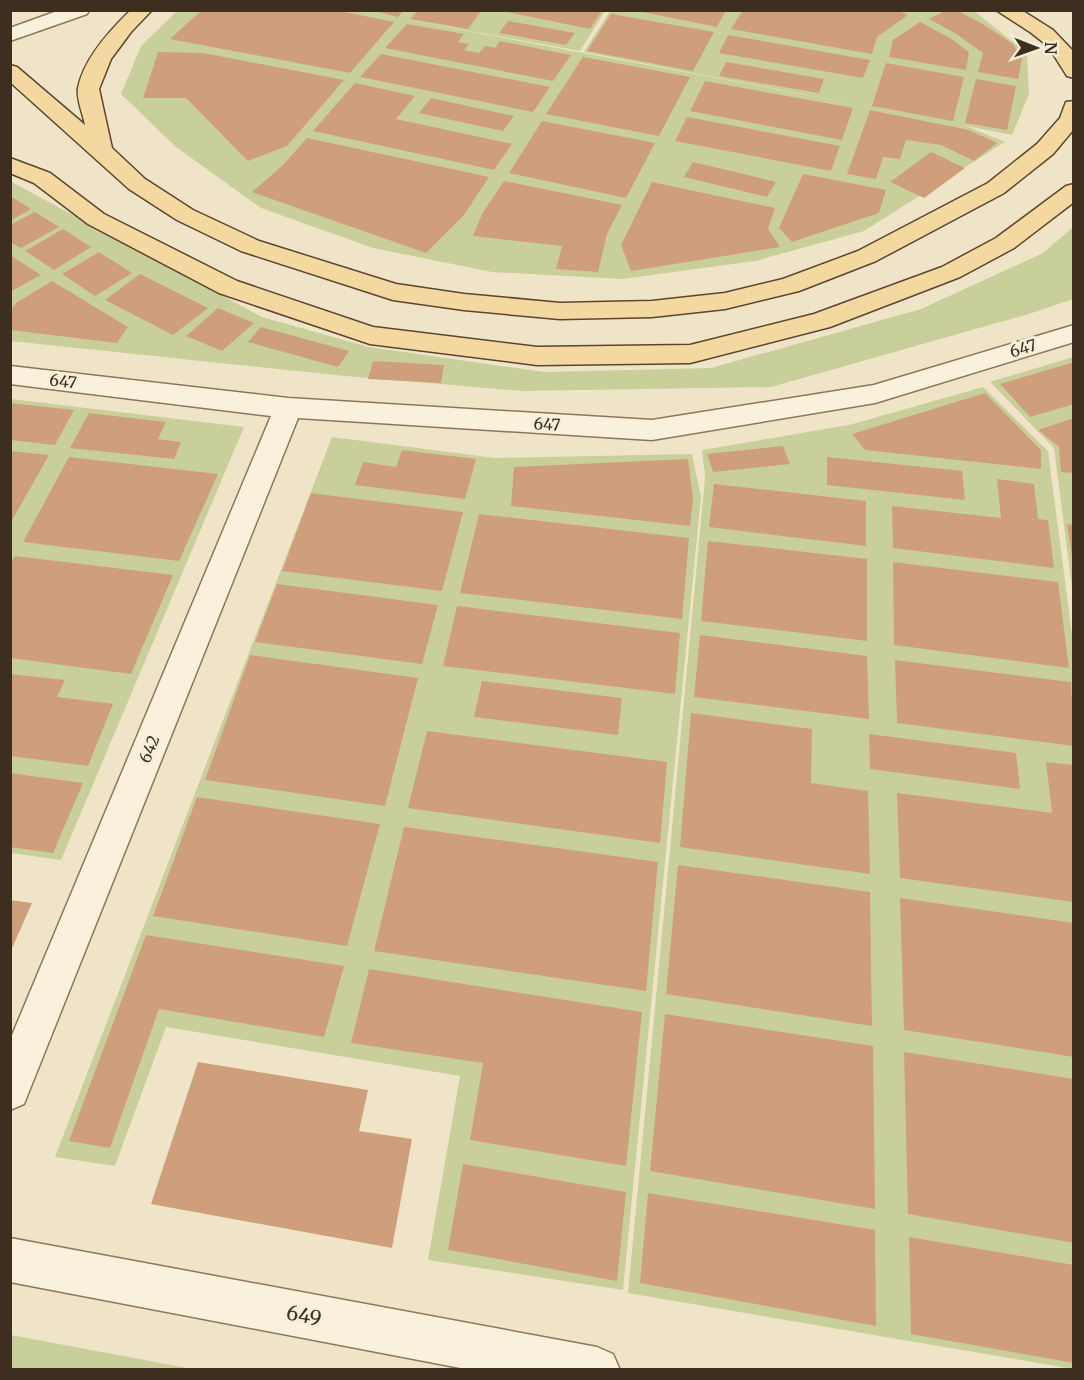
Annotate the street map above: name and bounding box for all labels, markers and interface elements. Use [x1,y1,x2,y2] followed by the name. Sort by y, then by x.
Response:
[1006,18,1066,78] north arrow
[1041,42,1061,55] text: N
[1007,334,1039,362] street label: 647
[48,369,78,393] street label: 647
[533,413,561,435] street label: 647
[134,732,164,766] street label: 642
[284,1299,324,1331] street label: 649

